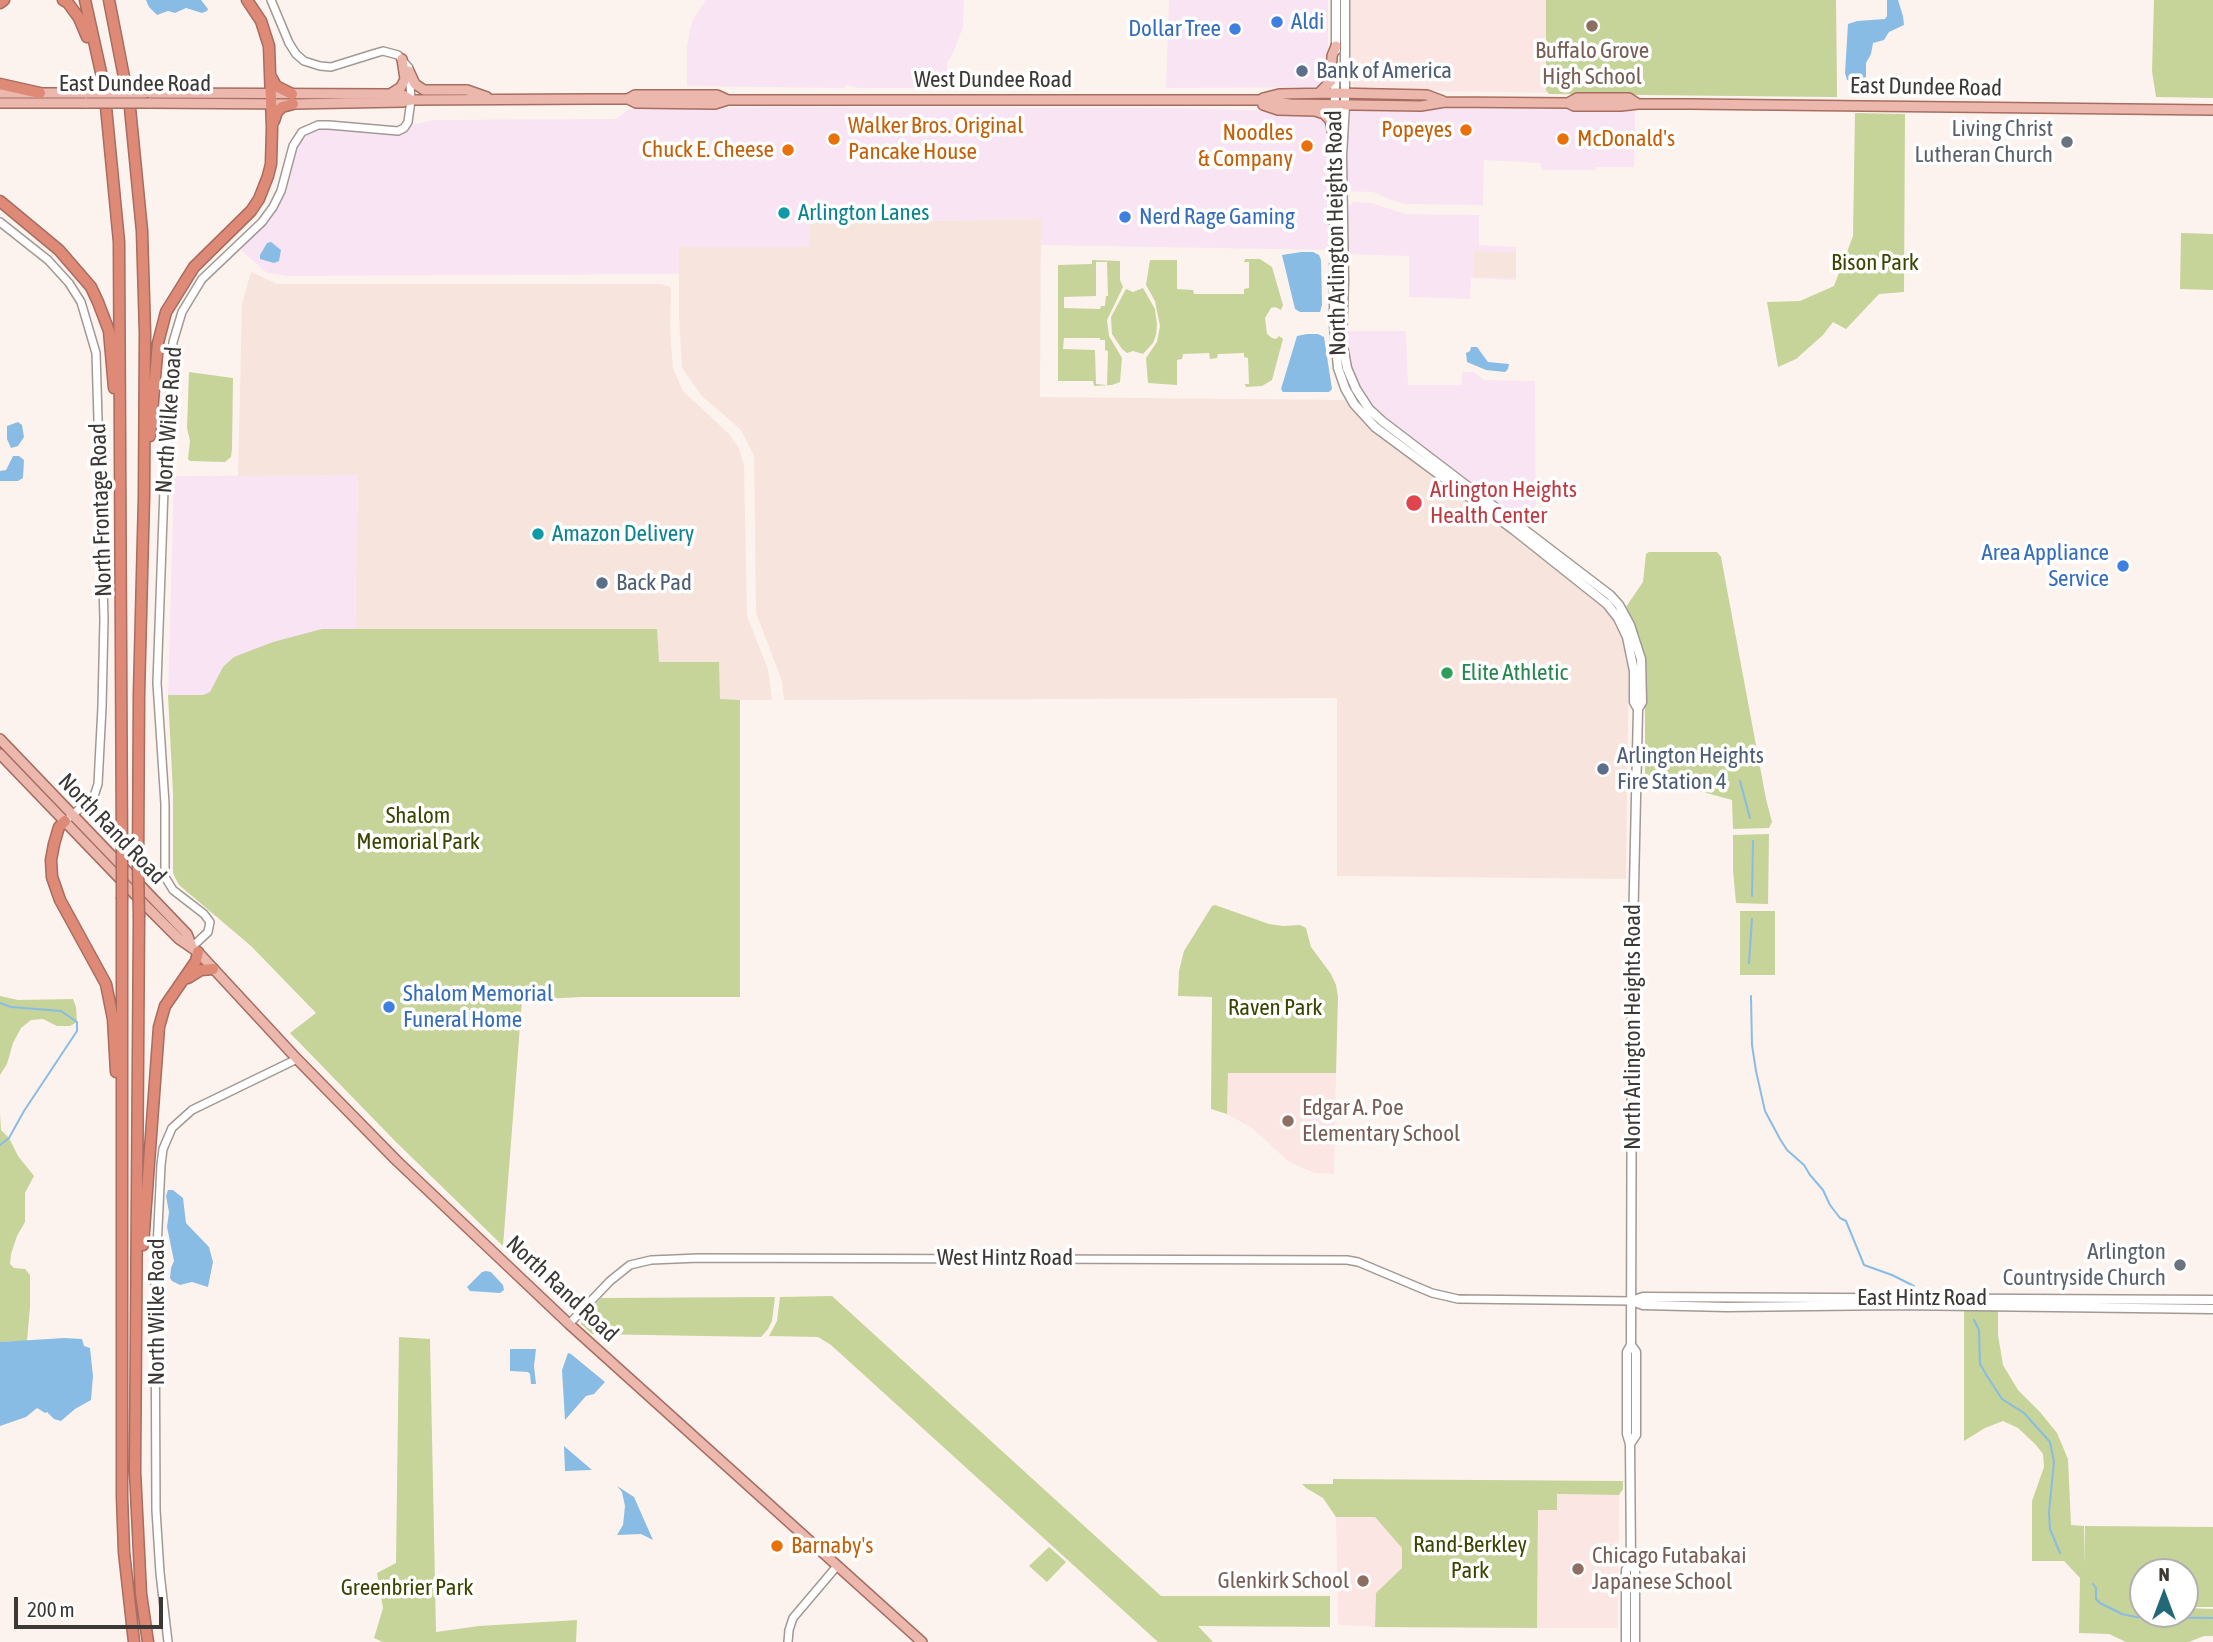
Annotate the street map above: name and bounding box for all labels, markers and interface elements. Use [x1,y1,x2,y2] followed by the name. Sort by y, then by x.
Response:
[1291,8,1324,36] place label: Aldi
[1269,14,1285,30] marker: Aldi
[1128,15,1221,43] place label: Dollar Tree
[1584,18,1600,34] marker: Buffalo Grove High School
[1227,21,1243,37] marker: Dollar Tree
[1535,37,1649,91] place label: Buffalo Grove High School
[1316,57,1452,85] place label: Bank of America
[1294,63,1310,79] marker: Bank of America
[914,66,1072,94] street label: West Dundee Road
[59,70,211,98] street label: East Dundee Road
[1850,72,2002,102] street label: East Dundee Road
[1320,110,1352,356] street label: North Arlington Heights Road
[848,112,1023,166] place label: Walker Bros. Original Pancake House
[1914,115,2053,169] place label: Living Christ Lutheran Church
[1381,116,1452,144] place label: Popeyes
[1198,119,1293,173] place label: Noodles & Company
[1458,122,1474,138] marker: Popeyes
[1577,125,1675,153] place label: McDonald's
[826,131,842,147] marker: Walker Bros. Original Pancake House
[1555,131,1571,147] marker: McDonald's
[2059,134,2075,150] marker: Living Christ Lutheran Church
[642,136,774,164] place label: Chuck E. Cheese
[1299,138,1315,154] marker: Noodles & Company
[780,142,796,158] marker: Chuck E. Cheese
[798,199,929,227] place label: Arlington Lanes
[1139,203,1295,231] place label: Nerd Rage Gaming
[776,205,792,221] marker: Arlington Lanes
[1117,209,1133,225] marker: Nerd Rage Gaming
[1831,249,1919,277] park label: Bison Park
[150,346,188,494] street label: North Wilke Road
[84,423,118,597] street label: North Frontage Road
[1430,476,1577,530] place label: Arlington Heights Health Center
[1404,493,1424,513] marker: Arlington Heights Health Center
[552,520,694,548] place label: Amazon Delivery
[530,526,546,542] marker: Amazon Delivery
[1981,539,2109,593] place label: Area Appliance Service
[2115,558,2131,574] marker: Area Appliance Service
[616,569,692,597] place label: Back Pad
[594,575,610,591] marker: Back Pad
[1461,659,1568,687] place label: Elite Athletic
[1439,665,1455,681] marker: Elite Athletic
[1617,742,1764,796] place label: Arlington Heights Fire Station 4
[1595,761,1611,777] marker: Arlington Heights Fire Station 4
[52,768,172,890] street label: North Rand Road
[356,802,480,856] park label: Shalom Memorial Park
[1619,904,1647,1150] street label: North Arlington Heights Road
[403,980,553,1034] place label: Shalom Memorial Funeral Home
[1228,994,1322,1022] park label: Raven Park
[381,999,397,1015] marker: Shalom Memorial Funeral Home
[1302,1094,1460,1148] place label: Edgar A. Poe Elementary School
[1280,1113,1296,1129] marker: Edgar A. Poe Elementary School
[500,1230,624,1348] street label: North Rand Road
[143,1238,171,1386] street label: North Wilke Road
[2003,1238,2166,1292] place label: Arlington Countryside Church
[937,1244,1073,1272] street label: West Hintz Road
[2172,1257,2188,1273] marker: Arlington Countryside Church
[1857,1284,1987,1312] street label: East Hintz Road
[1413,1531,1527,1585] park label: Rand-Berkley Park
[791,1532,873,1560] place label: Barnaby's
[769,1538,785,1554] marker: Barnaby's
[1592,1542,1747,1596] place label: Chicago Futabakai Japanese School
[2129,1558,2199,1628] north arrow
[1570,1561,1586,1577] marker: Chicago Futabakai Japanese School
[2158,1563,2170,1585] text: N
[1218,1567,1349,1595] place label: Glenkirk School
[1355,1573,1371,1589] marker: Glenkirk School
[341,1574,473,1602] park label: Greenbrier Park
[18,1582,166,1626] scale bar
[27,1597,75,1621] text: 200 m

